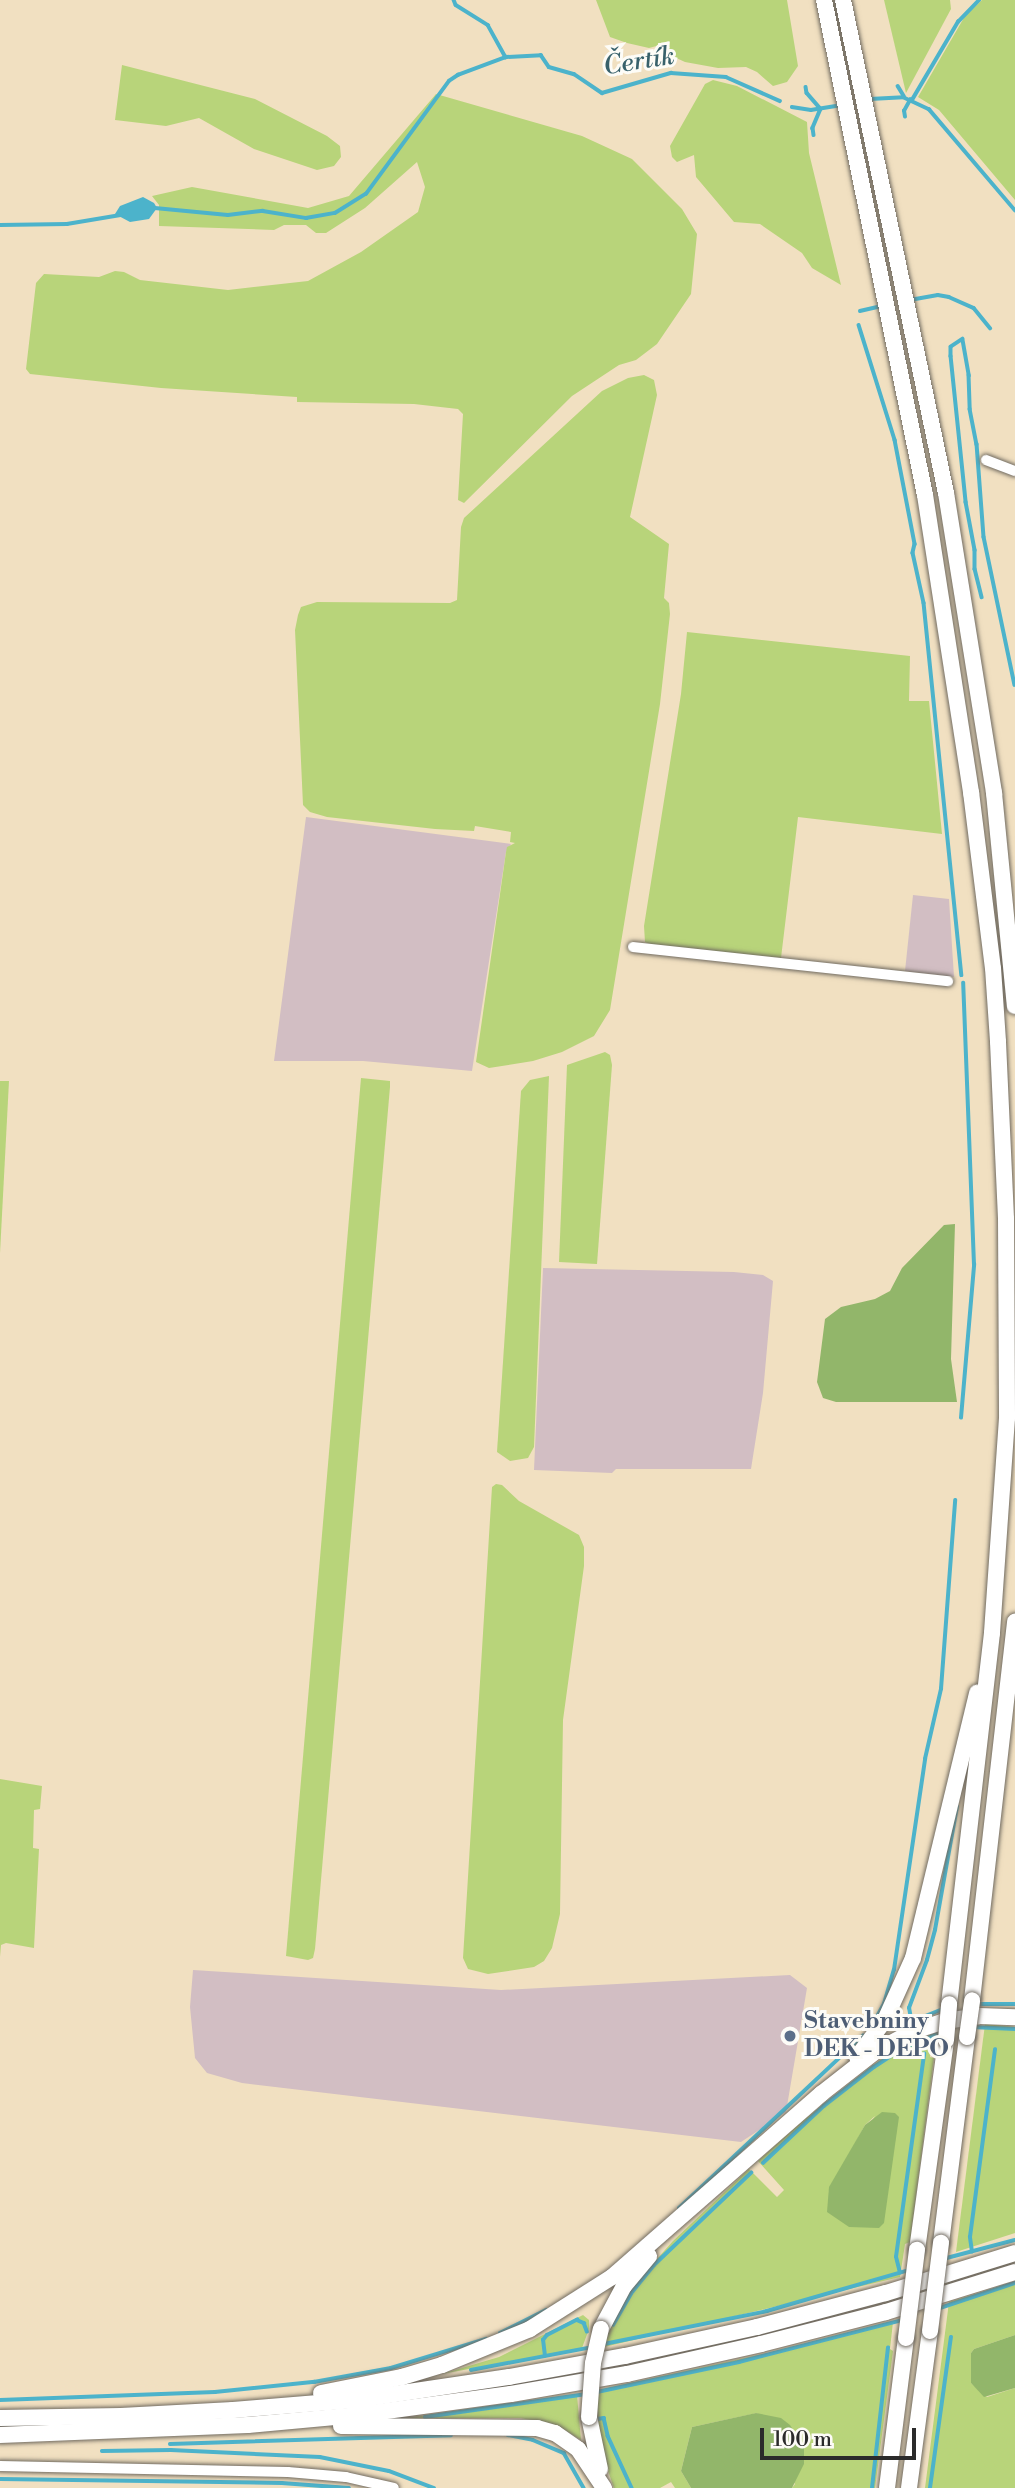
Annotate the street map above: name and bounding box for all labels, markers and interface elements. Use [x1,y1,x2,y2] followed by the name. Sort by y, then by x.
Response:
[601,41,677,83] water label: Čertík
[804,2008,949,2064] place label: Stavebniny DEK - DEPO
[782,2028,798,2044] marker: Stavebniny DEK - DEPO
[763,2414,919,2458] scale bar
[773,2427,832,2453] text: 100 m

